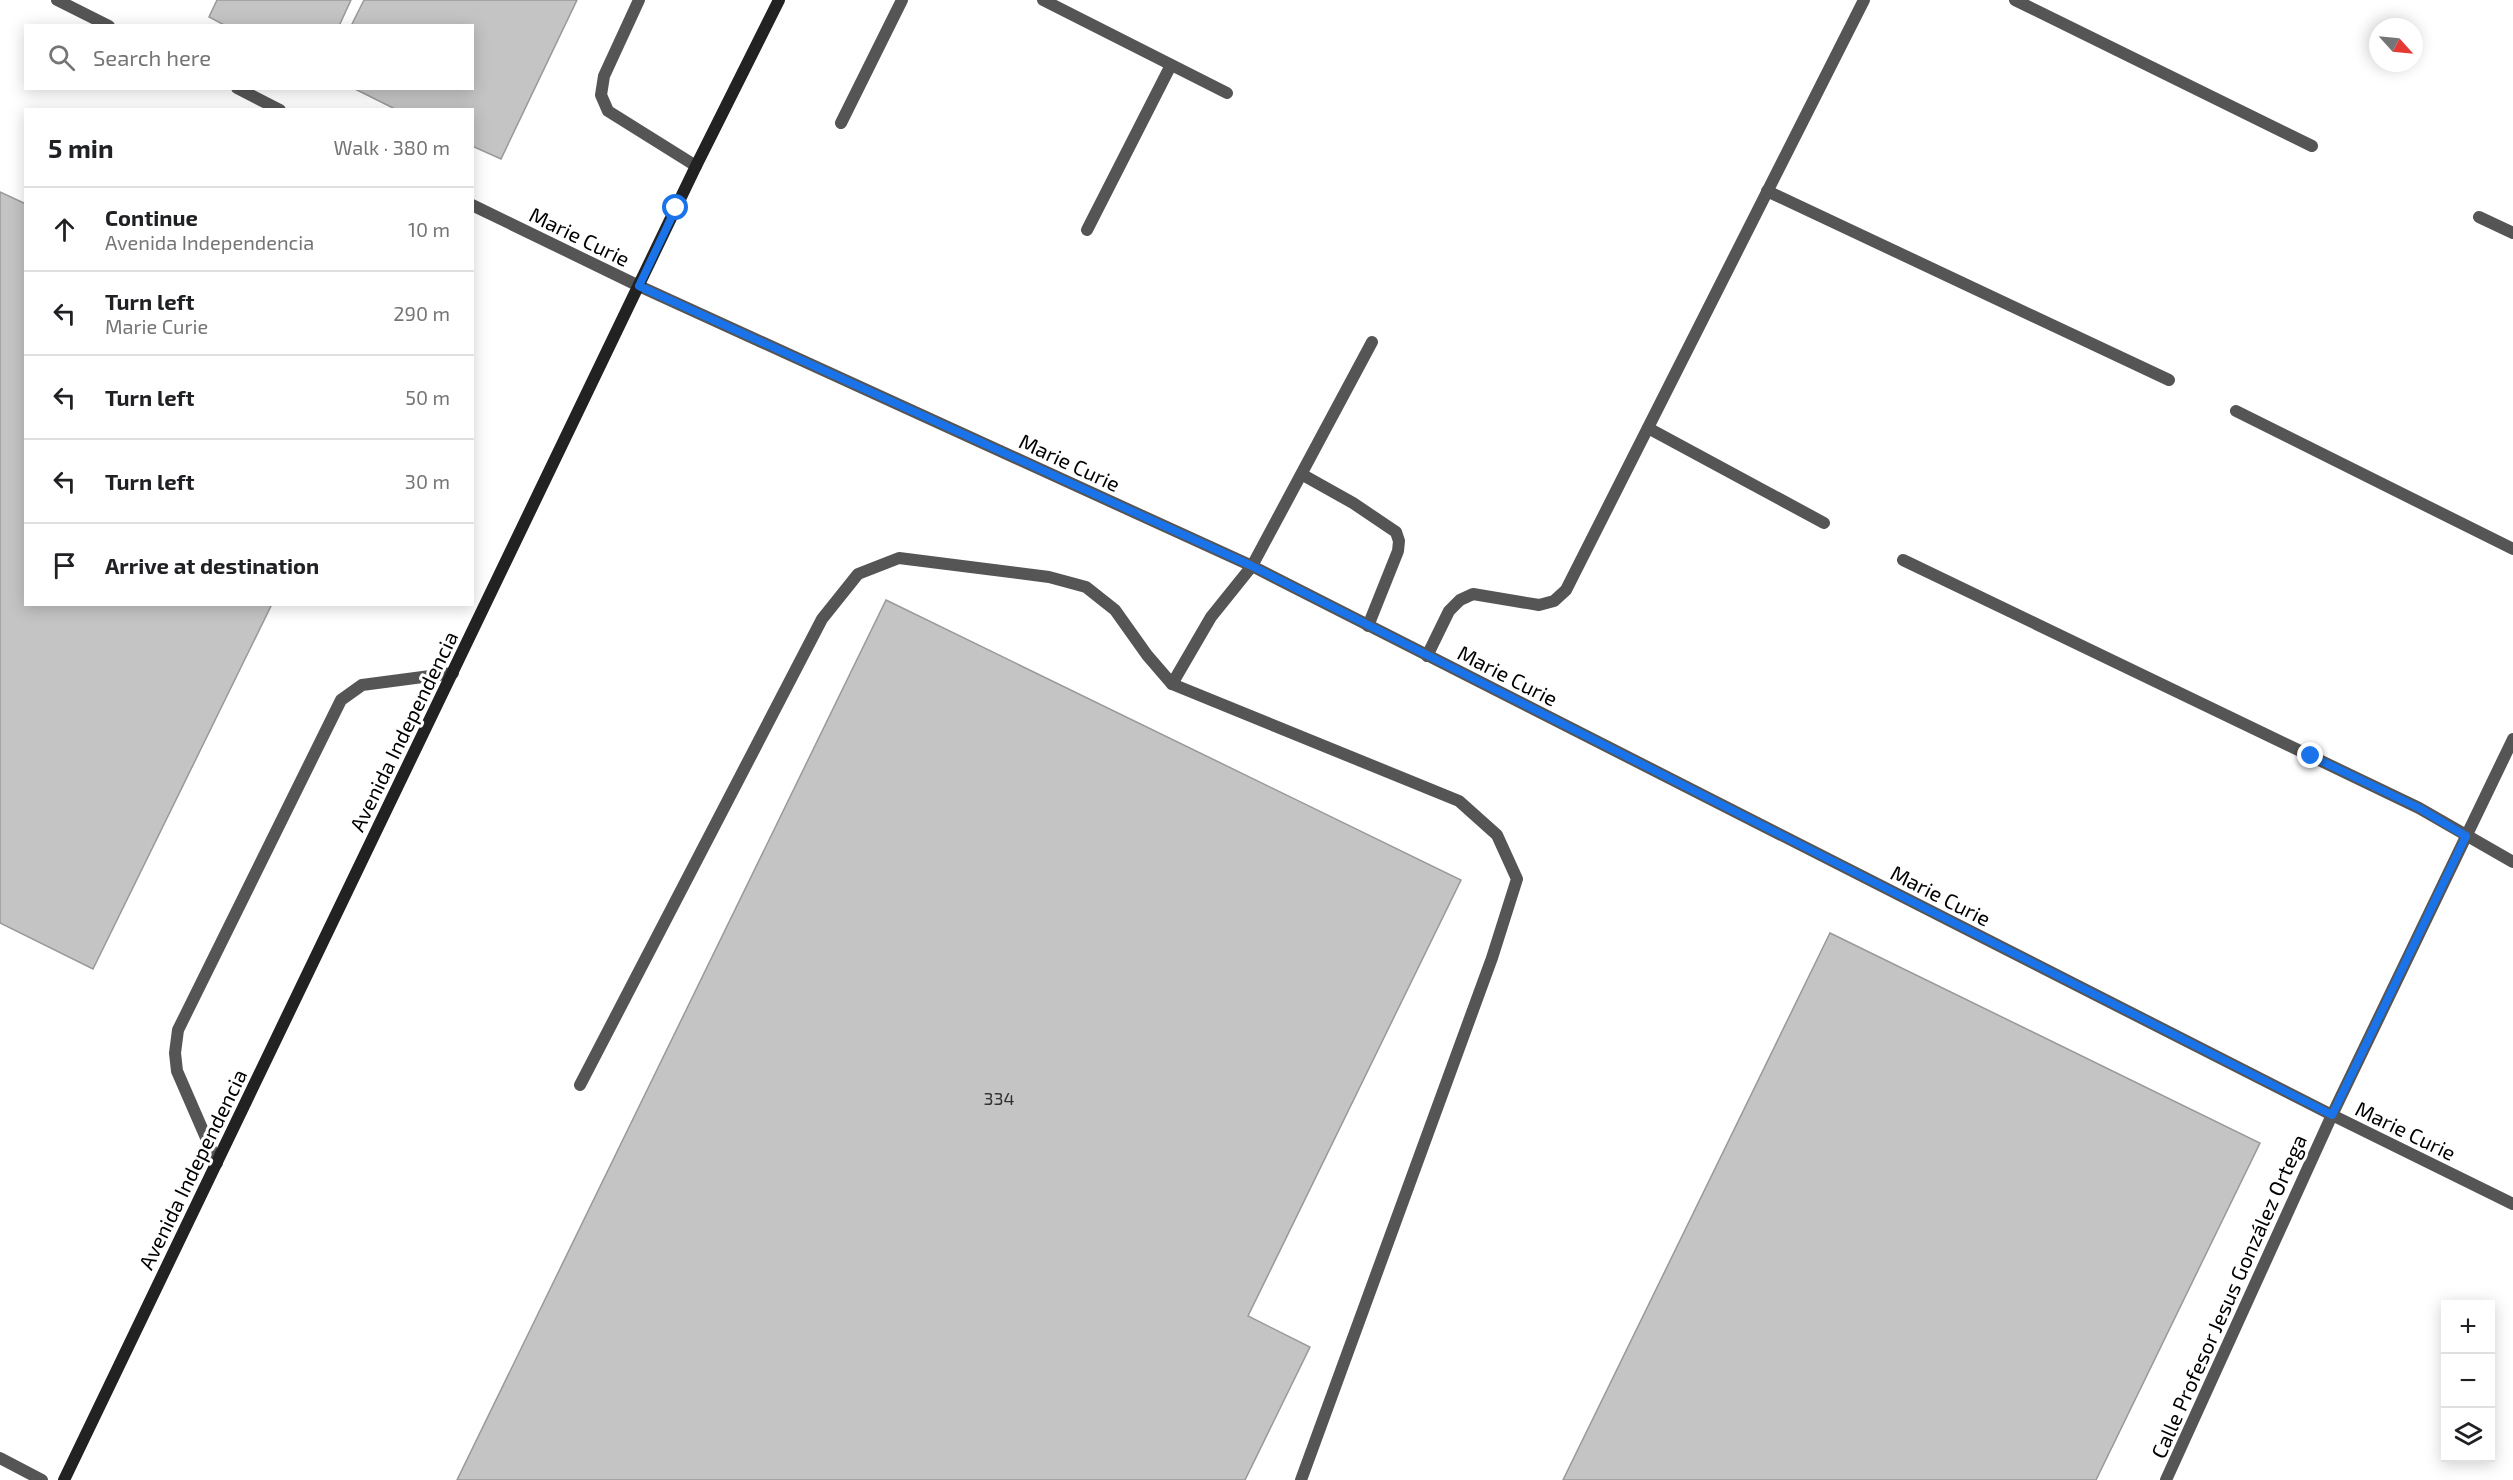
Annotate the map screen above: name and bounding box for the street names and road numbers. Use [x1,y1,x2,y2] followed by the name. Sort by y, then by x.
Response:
[526,201,634,271] street label: Marie Curie
[1016,428,1124,496] street label: Marie Curie
[344,627,462,835] street label: Avenida Independencia
[1454,639,1562,711] street label: Marie Curie
[1887,859,1995,931] street label: Marie Curie
[133,1065,251,1273] street label: Avenida Independencia
[2352,1095,2460,1165] street label: Marie Curie
[2145,1130,2311,1462] street label: Calle Profesor Jesus González Ortega

